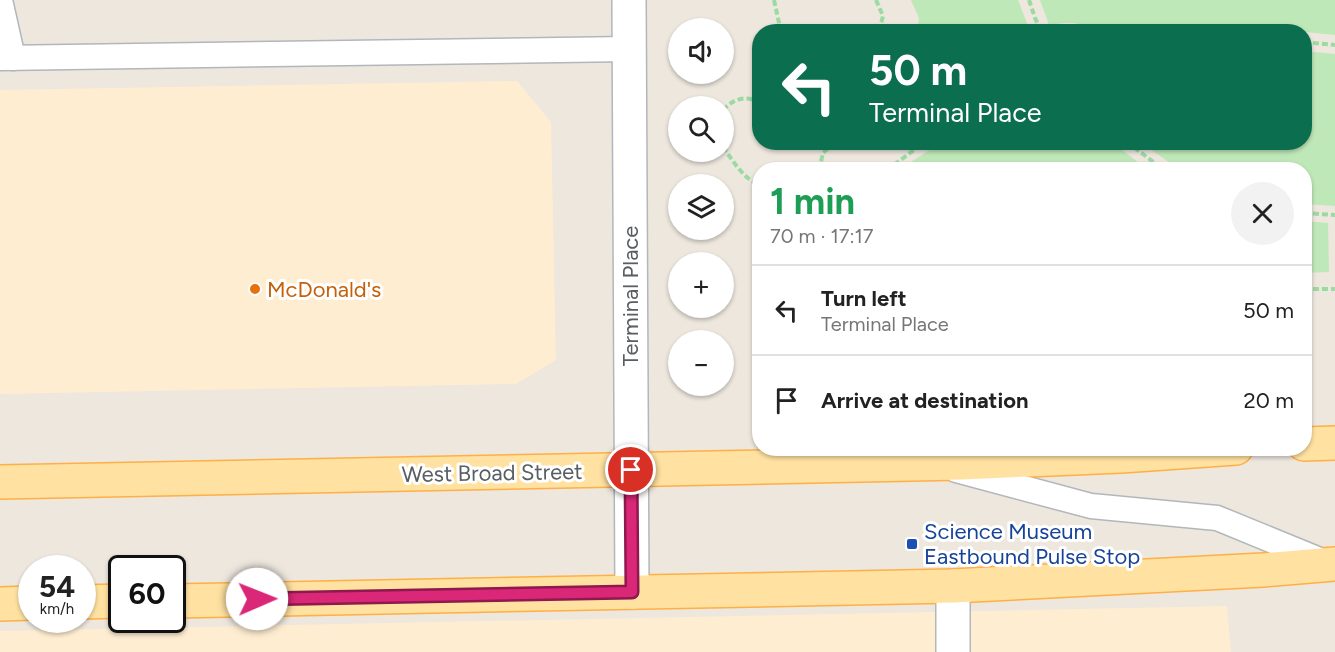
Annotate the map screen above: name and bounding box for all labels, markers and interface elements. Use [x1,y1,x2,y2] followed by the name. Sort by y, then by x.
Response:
[668,18,734,396] map controls
[668,18,734,84] button: sound
[869,45,967,96] text: 50 m
[770,48,848,126] icon: left
[668,96,734,162] button: search
[869,96,1042,129] text: Terminal Place
[668,174,734,240] button: layers
[770,180,855,223] text: 1 min
[1231,182,1294,245] button: close
[770,224,874,248] text: 70 m · 17:17
[617,226,644,366] street label: Terminal Place
[668,252,734,318] button: +
[267,276,381,303] place label: McDonald's
[248,282,262,296] marker: McDonald's
[821,285,907,312] text: Turn left
[770,294,803,327] icon: left
[1243,297,1294,324] text: 50 m
[821,312,949,336] text: Terminal Place
[668,330,734,396] button: −
[770,384,803,417] icon: arrive
[821,387,1029,414] text: Arrive at destination
[1243,387,1294,414] text: 20 m
[605,444,656,495] pin
[614,453,647,486] icon: arrive
[401,458,583,488] street label: West Broad Street
[924,518,1140,570] place label: Science Museum Eastbound Pulse Stop
[905,537,919,551] marker: Science Museum Eastbound Pulse Stop
[108,555,186,633] speed limit sign: 60
[225,567,289,631] position arrow
[39,568,75,605] text: 54
[40,600,74,618] text: km/h

